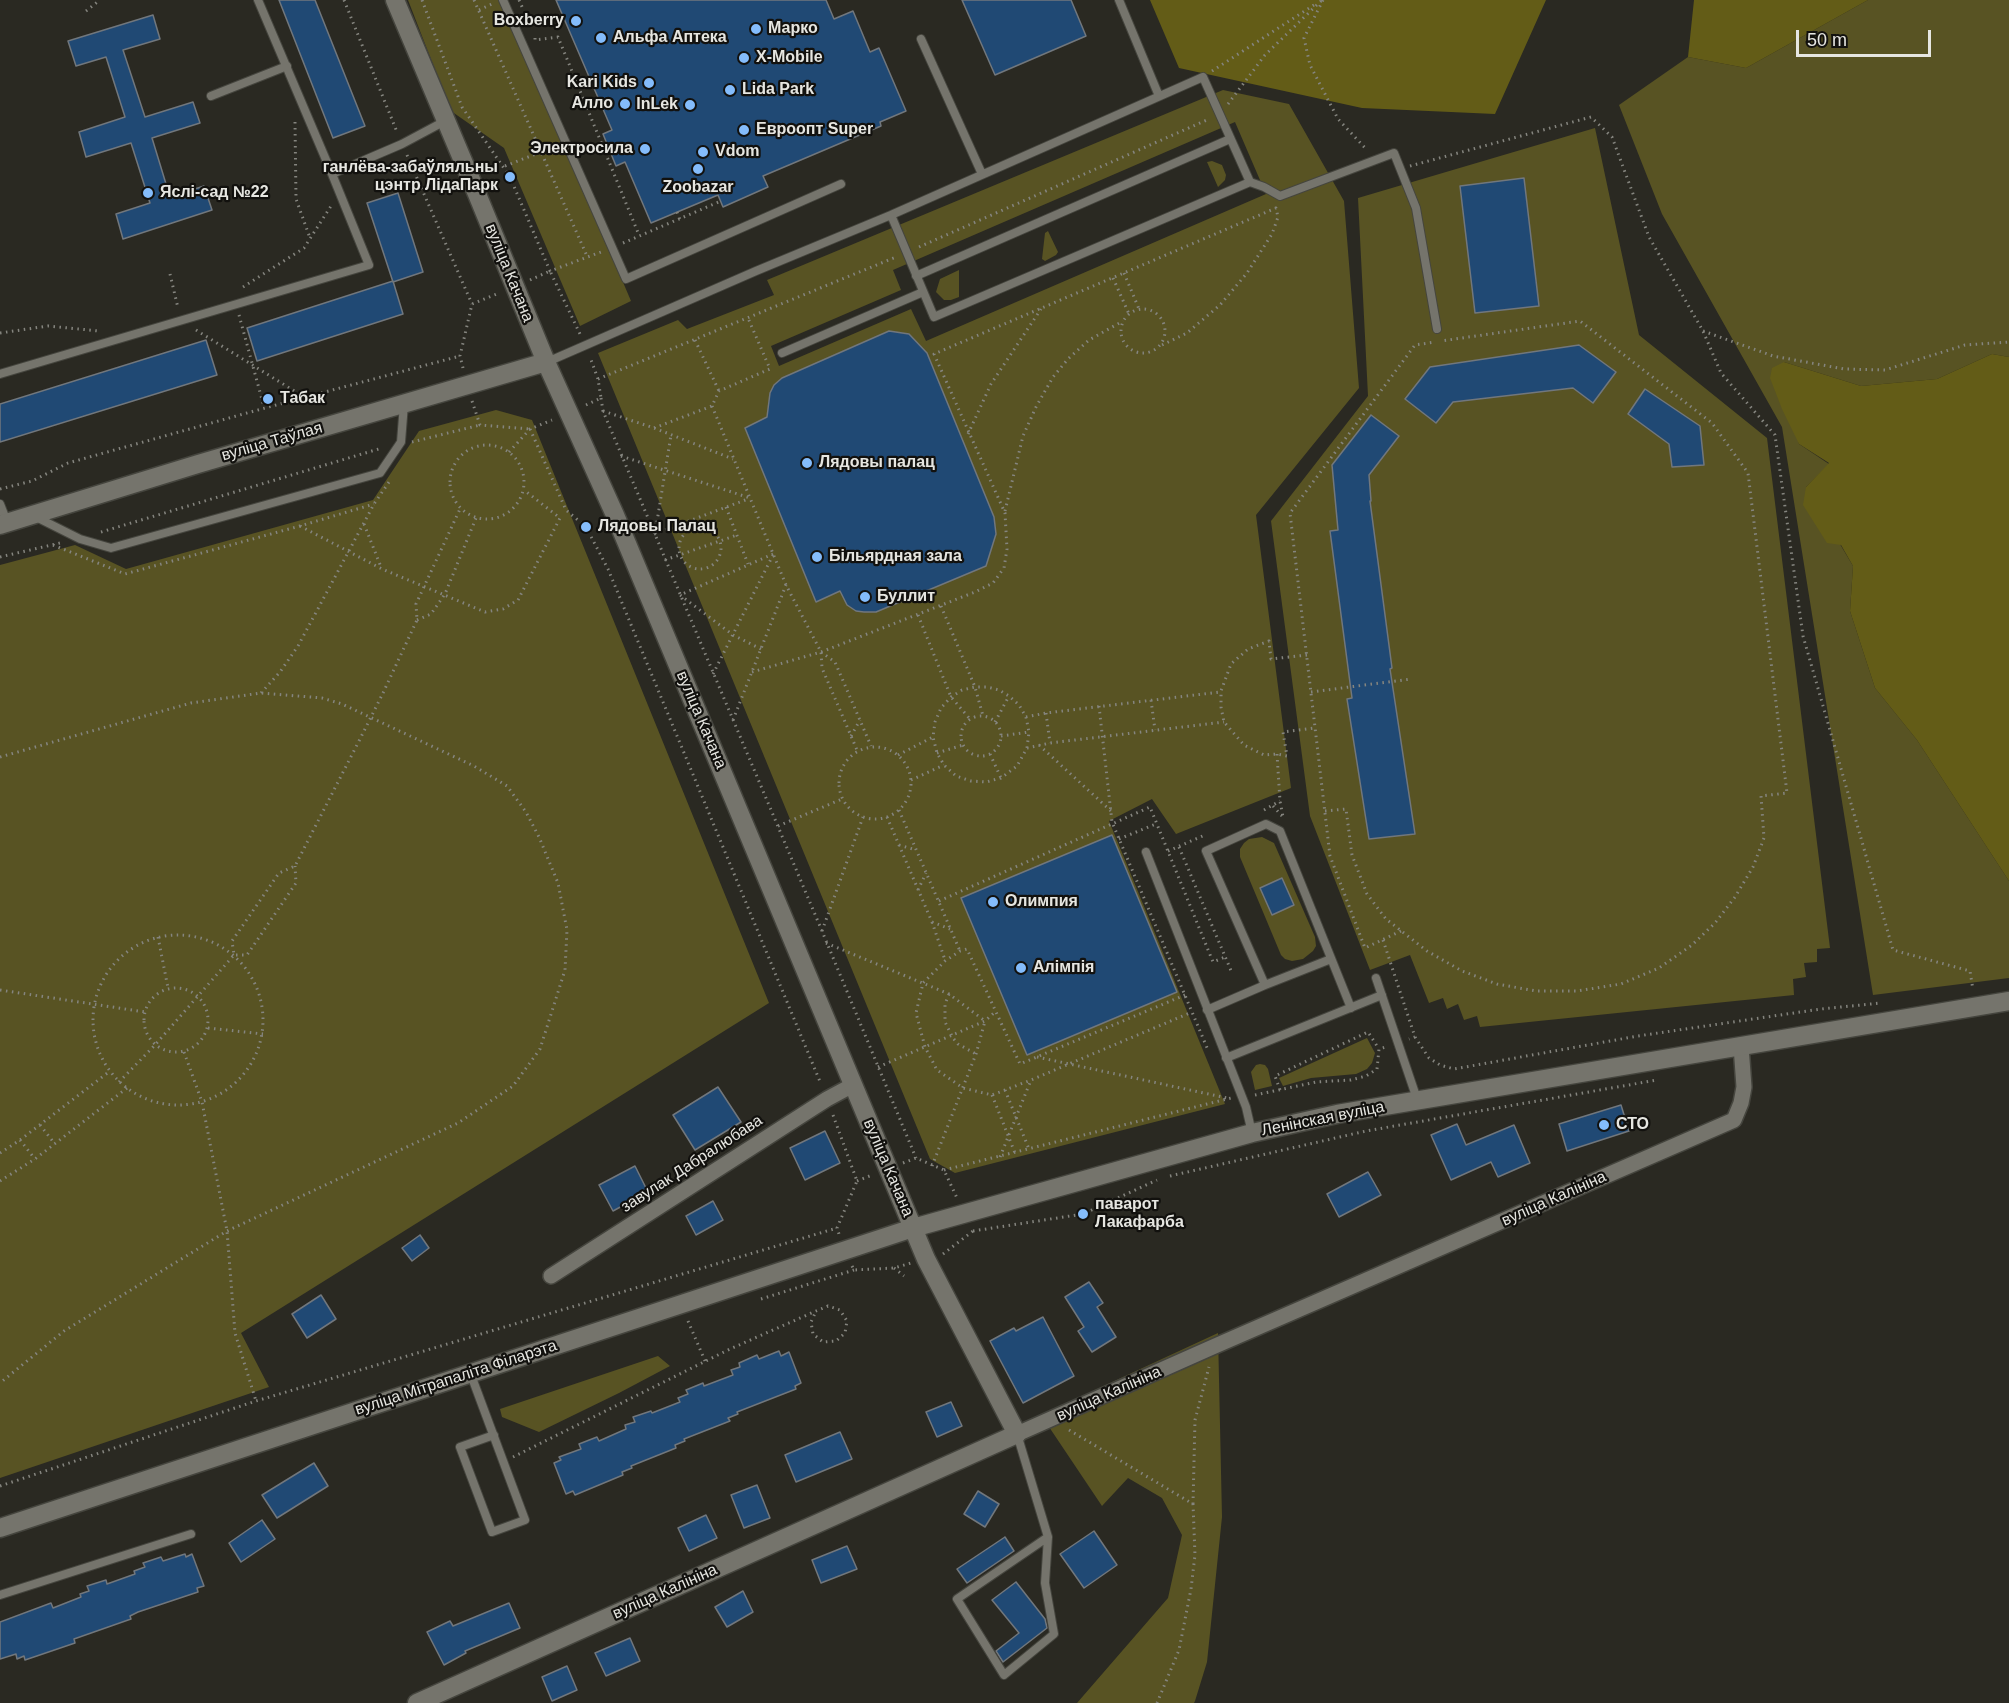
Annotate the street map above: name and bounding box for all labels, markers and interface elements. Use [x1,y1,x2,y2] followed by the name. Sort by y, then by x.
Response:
[494,11,564,31] place label: Boxberry
[569,14,583,28] marker: Boxberry
[1799,18,1934,56] scale bar
[768,19,818,39] place label: Марко
[749,22,763,36] marker: Марко
[613,28,727,48] place label: Альфа Аптека
[1807,30,1847,50] text: 50 m
[594,31,608,45] marker: Альфа Аптека
[756,48,823,68] place label: X-Mobile
[737,51,751,65] marker: X-Mobile
[567,73,637,93] place label: Kari Kids
[642,76,656,90] marker: Kari Kids
[742,80,814,100] place label: Lida Park
[723,83,737,97] marker: Lida Park
[572,94,613,114] place label: Алло
[636,95,678,115] place label: InLek
[618,97,632,111] marker: Алло
[683,98,697,112] marker: InLek
[756,120,873,140] place label: Евроопт Super
[737,123,751,137] marker: Евроопт Super
[530,139,633,159] place label: Электросила
[638,142,652,156] marker: Электросила
[715,142,759,162] place label: Vdom
[696,145,710,159] marker: Vdom
[323,158,498,196] place label: ганлёва-забаўляльны цэнтр ЛідаПарк
[691,162,705,176] marker: Zoobazar
[503,170,517,184] marker: ганлёва-забаўляльны цэнтр ЛідаПарк
[662,178,734,198] place label: Zoobazar
[160,183,269,203] place label: Яслі-сад №22
[141,186,155,200] marker: Яслі-сад №22
[481,221,537,325] street label: вуліца Качана
[280,389,325,409] place label: Табак
[261,392,275,406] marker: Табак
[219,418,325,466] street label: вуліца Таўлая
[819,453,935,473] place label: Лядовы палац
[800,456,814,470] marker: Лядовы палац
[598,517,716,537] place label: Лядовы Палац
[579,520,593,534] marker: Лядовы Палац
[829,547,962,567] place label: Більярдная зала
[810,550,824,564] marker: Більярдная зала
[877,587,935,607] place label: Буллит
[858,590,872,604] marker: Буллит
[672,668,730,772] street label: вуліца Качана
[1005,892,1078,912] place label: Олимпия
[986,895,1000,909] marker: Олимпия
[1033,958,1094,978] place label: Алімпія
[1014,961,1028,975] marker: Алімпія
[1260,1098,1386,1140] street label: Ленінская вуліца
[618,1111,766,1217] street label: завулак Дабралюбава
[1616,1115,1649,1135] place label: СТО
[859,1116,917,1220] street label: вуліца Качана
[1597,1118,1611,1132] marker: СТО
[1499,1167,1609,1231] street label: вуліца Калініна
[1095,1195,1184,1233] place label: паварот Лакафарба
[1076,1207,1090,1221] marker: паварот Лакафарба
[353,1336,559,1420] street label: вуліца Мітрапаліта Філарэта
[1054,1362,1164,1426] street label: вуліца Калініна
[610,1560,720,1624] street label: вуліца Калініна

